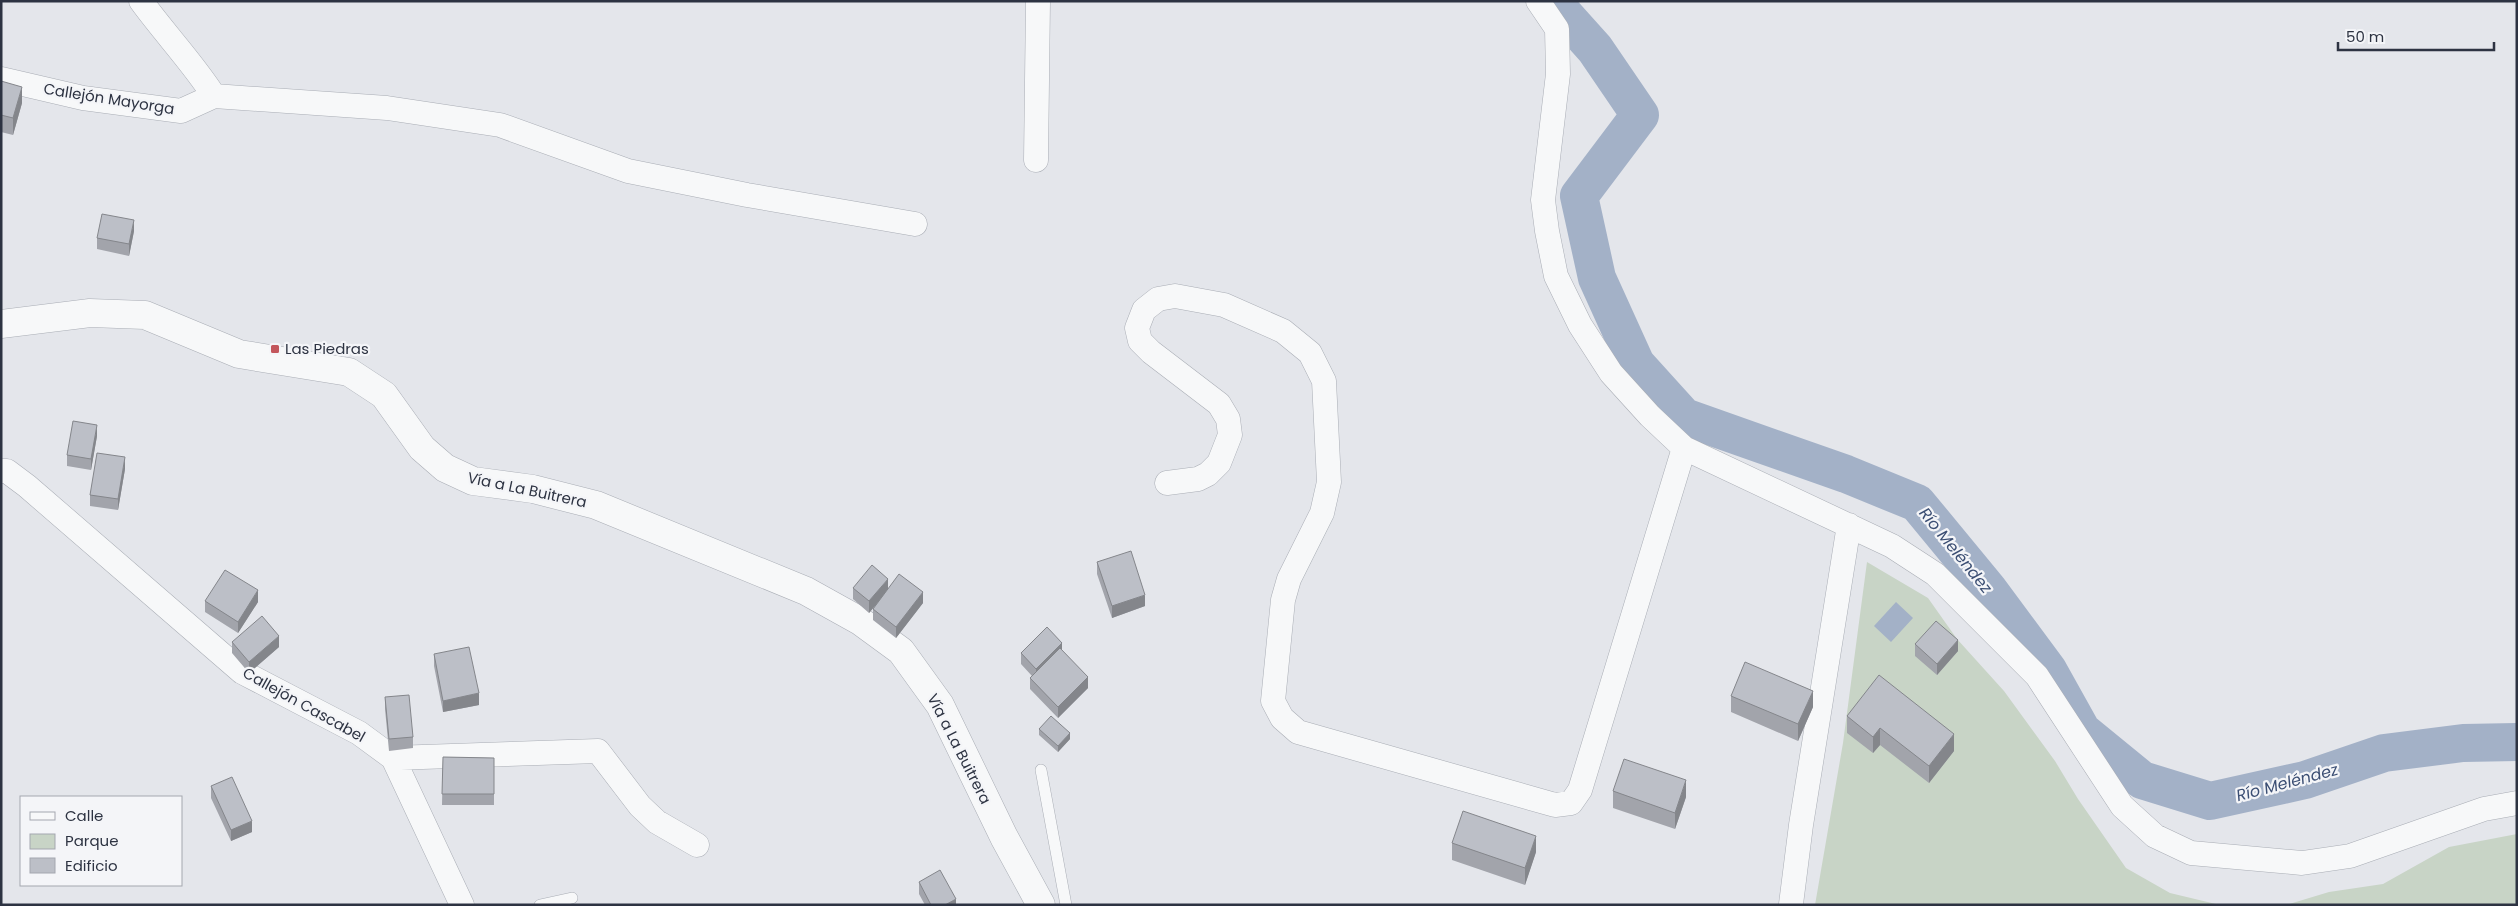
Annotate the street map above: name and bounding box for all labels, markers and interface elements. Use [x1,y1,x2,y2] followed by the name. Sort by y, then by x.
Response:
[2338,20,2494,52] scale bar
[2346,26,2384,47] text: 50 m
[42,78,176,119] street label: Callejón Mayorga
[285,338,369,359] place label: Las Piedras
[269,343,281,355] marker: Las Piedras
[466,467,589,512] street label: Vía a La Buitrera
[1914,502,1998,599] water label: Río Meléndez
[239,662,369,747] street label: Callejón Cascabel
[923,690,996,808] street label: Vía a La Buitrera
[2234,758,2341,807] water label: Río Meléndez
[20,796,182,886] legend
[65,805,103,826] text: Calle
[65,830,118,851] text: Parque
[65,855,118,876] text: Edificio

